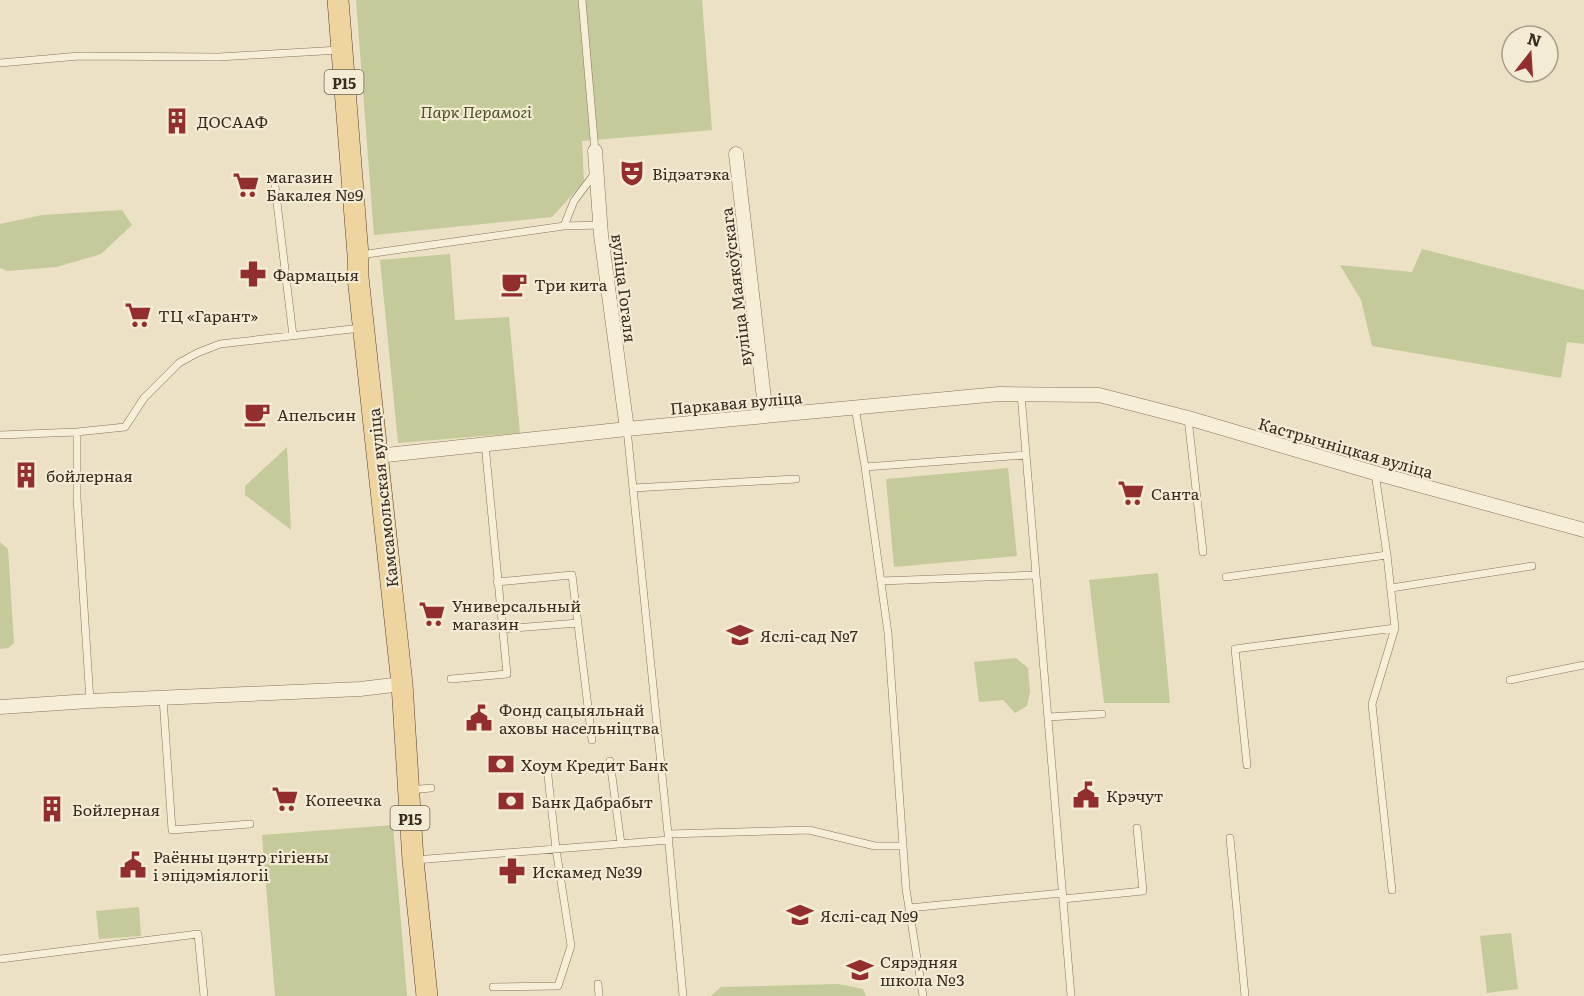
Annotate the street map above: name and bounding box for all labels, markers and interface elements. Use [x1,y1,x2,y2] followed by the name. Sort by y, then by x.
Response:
[1500,24,1560,84] north arrow
[1525,25,1545,52] text: N
[324,70,364,94] road number: Р15
[420,99,532,123] park label: Парк Перамогі
[162,106,192,136] building icon: ДОСААФ
[197,109,268,133] place label: ДОСААФ
[617,158,647,188] theatre icon: Відэатэка
[652,161,730,185] place label: Відэатэка
[266,164,363,206] place label: магазин Бакалея №9
[231,170,261,200] supermarket icon: магазин Бакалея №9
[713,206,757,368] street label: вуліца Маякоўскага
[606,232,644,344] street label: вуліца Гогаля
[238,259,268,289] pharmacy icon: Фармацыя
[273,262,359,286] place label: Фармацыя
[499,269,529,299] cafe icon: Три кита
[534,272,608,296] place label: Три кита
[123,300,153,330] supermarket icon: ТЦ «Гарант»
[158,303,258,327] place label: ТЦ «Гарант»
[669,384,804,420] street label: Паркавая вуліца
[242,399,272,429] cafe icon: Апельсин
[277,402,356,426] place label: Апельсин
[361,407,403,589] street label: Камсамольская вуліца
[1256,411,1437,484] street label: Кастрычніцкая вуліца
[11,460,41,490] building icon: бойлерная
[46,463,133,487] place label: бойлерная
[1116,478,1146,508] supermarket icon: Санта
[1151,481,1200,505] place label: Санта
[452,593,581,635] place label: Универсальный магазин
[417,599,447,629] supermarket icon: Универсальный магазин
[725,620,755,650] school or university icon: Яслі-сад №7
[760,623,858,647] place label: Яслі-сад №7
[499,697,660,739] place label: Фонд сацыяльнай аховы насельніцтва
[464,703,494,733] public building icon: Фонд сацыяльнай аховы насельніцтва
[486,749,516,779] bank icon: Хоум Кредит Банк
[521,752,669,776] place label: Хоум Кредит Банк
[1071,780,1101,810] public building icon: Крэчут
[1106,783,1163,807] place label: Крэчут
[270,784,300,814] supermarket icon: Копеечка
[496,786,526,816] bank icon: Банк Дабрабыт
[305,787,382,811] place label: Копеечка
[531,789,653,813] place label: Банк Дабрабыт
[37,794,67,824] building icon: Бойлерная
[72,797,160,821] place label: Бойлерная
[390,806,430,830] road number: Р15
[153,844,329,886] place label: Раённы цэнтр гігіены і эпідэміялогіі
[118,850,148,880] public building icon: Раённы цэнтр гігіены і эпідэміялогіі
[497,856,527,886] pharmacy icon: Искамед №39
[532,859,642,883] place label: Искамед №39
[785,900,815,930] school or university icon: Яслі-сад №9
[820,903,918,927] place label: Яслі-сад №9
[880,949,965,991] place label: Сярэдняя школа №3
[845,955,875,985] school or university icon: Сярэдняя школа №3

